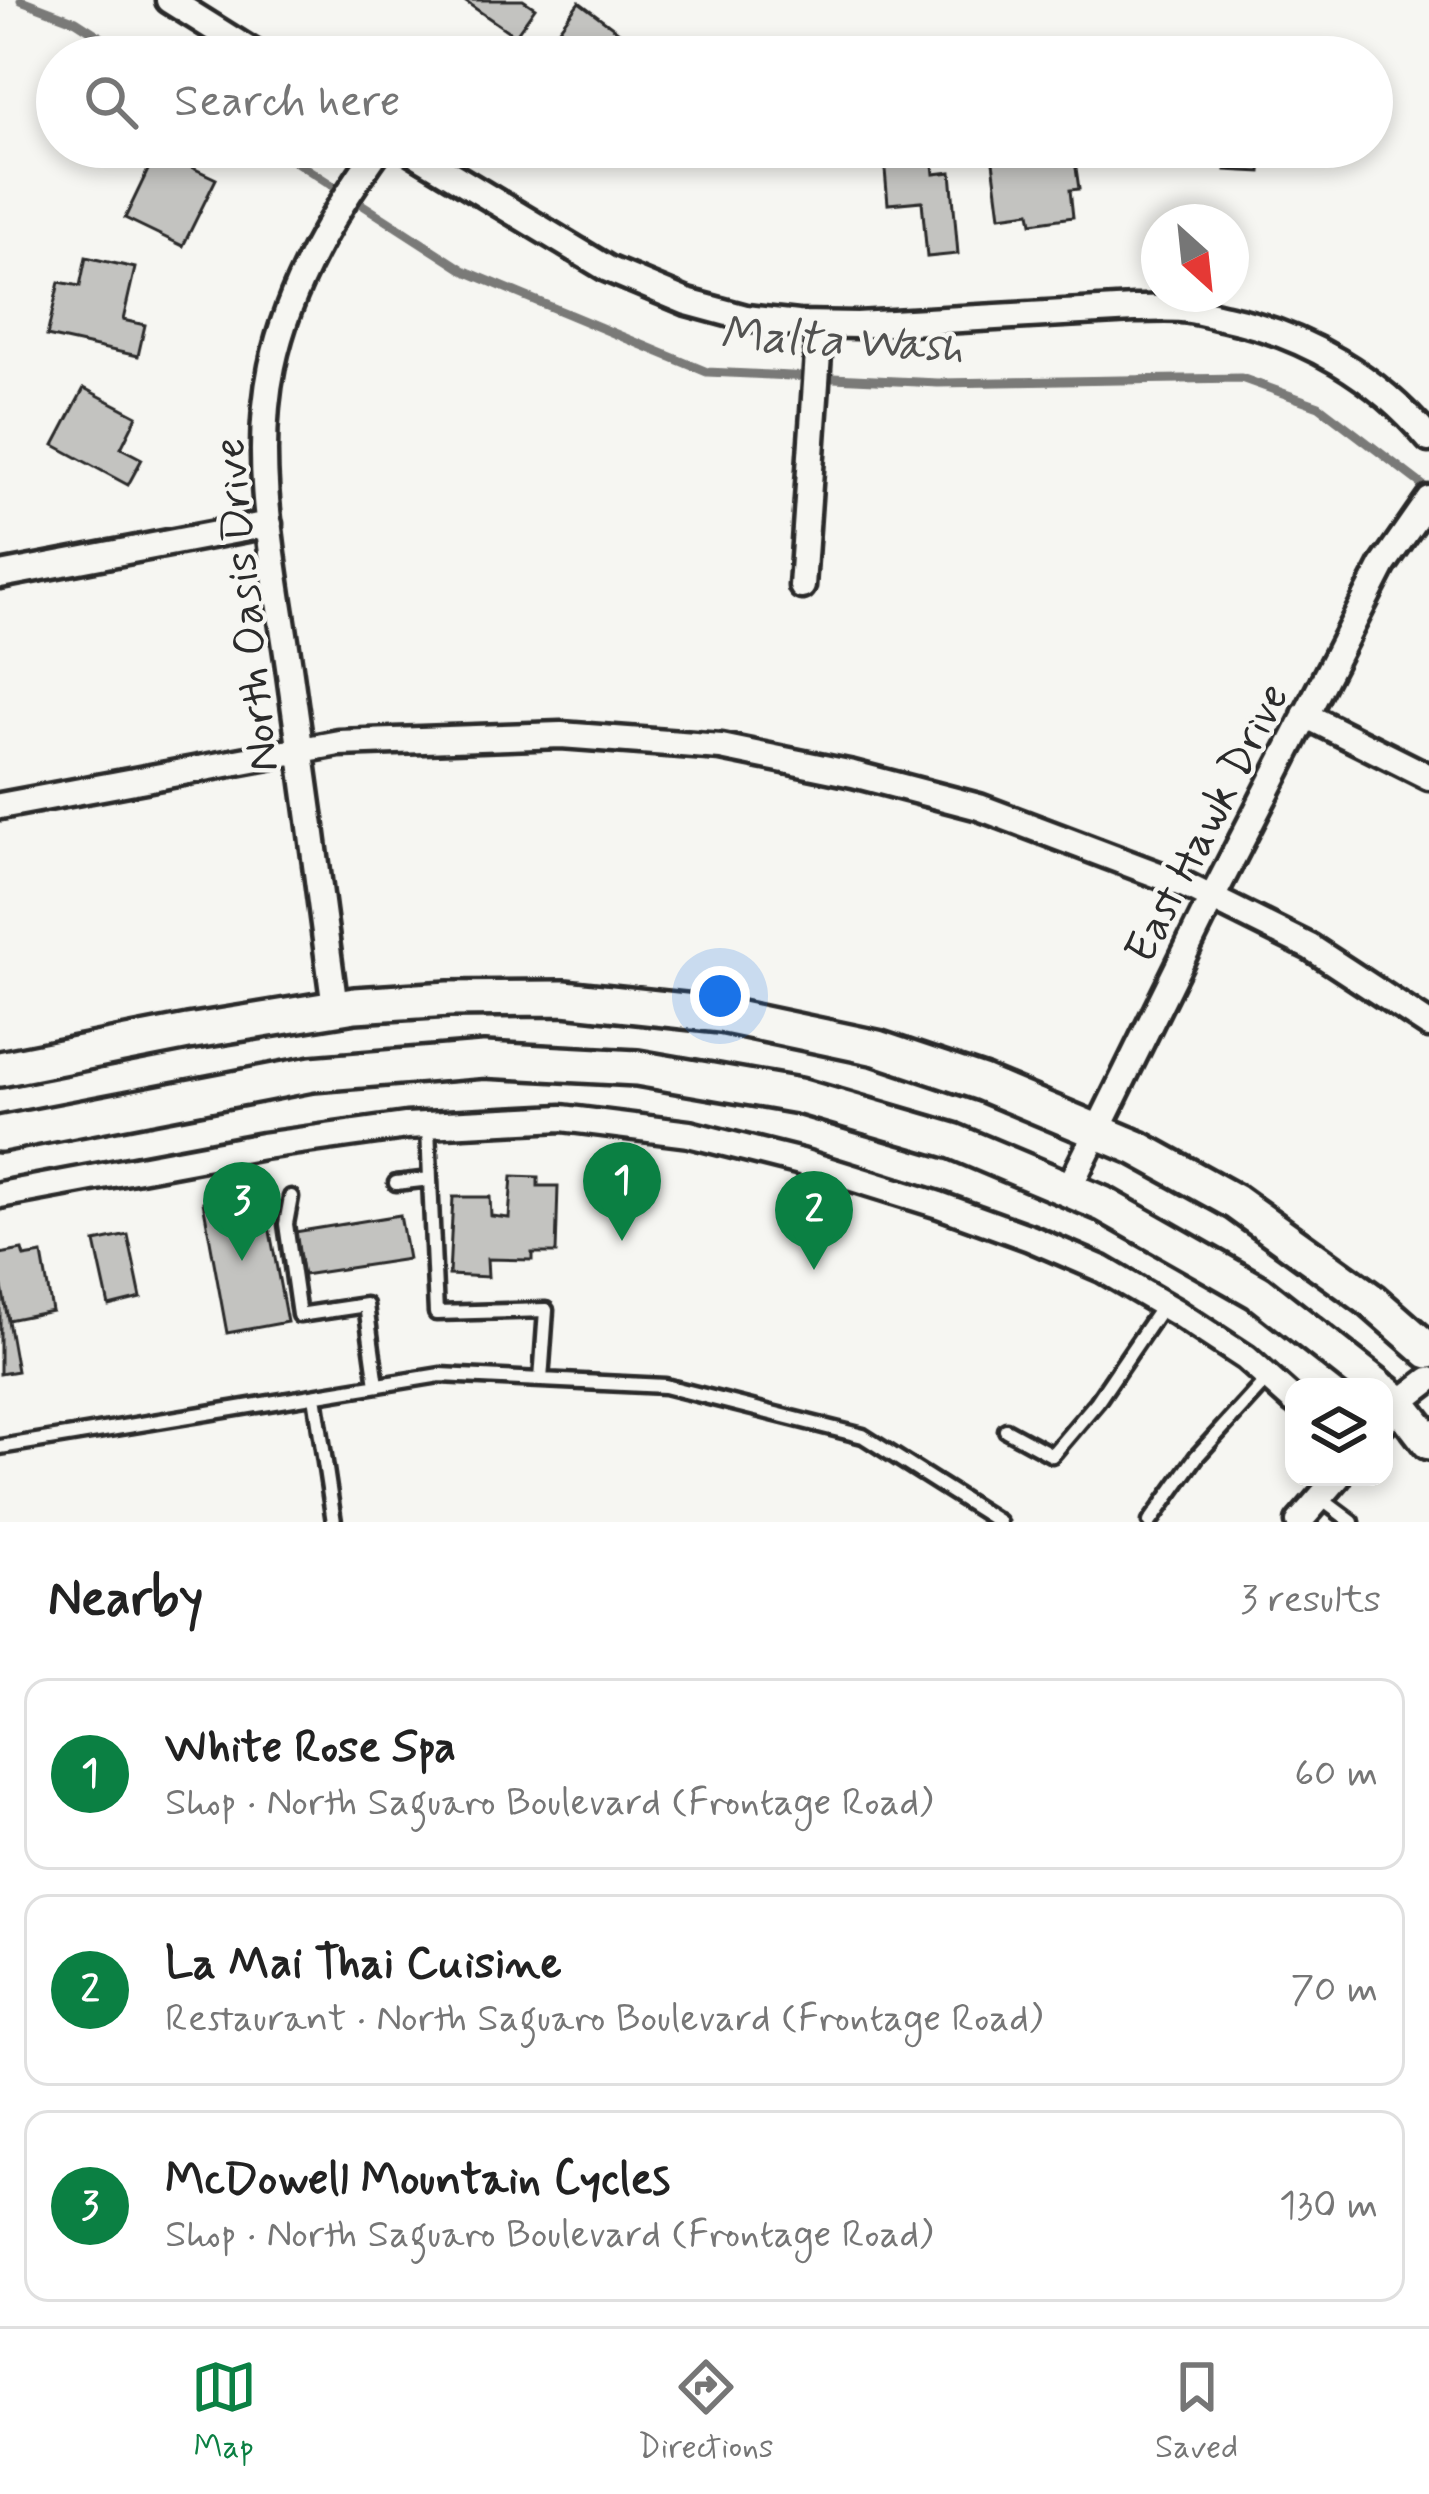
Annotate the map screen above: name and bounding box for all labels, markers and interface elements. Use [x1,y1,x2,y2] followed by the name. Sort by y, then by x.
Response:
[36,36,1393,168] search box
[78,69,144,135] icon: search
[174,73,401,132] text: Search here
[1141,204,1249,312] north arrow
[718,304,966,379] water label: Malta Wash
[201,435,294,775] street label: North Oasis Drive
[1112,674,1304,974] street label: East Hawk Drive
[690,966,750,1026] your location
[583,1142,661,1241] pin: 1
[203,1162,281,1261] pin: 3
[775,1171,853,1270] pin: 2
[1285,1378,1393,1486] map controls
[1285,1378,1393,1486] button: layers
[48,1567,203,1633] text: Nearby
[1240,1575,1381,1626] text: 3 results
[165,1719,456,1778] text: White Rose Spa
[81,1749,99,1800] text: 1
[1294,1749,1378,1800] text: 60 m
[165,1778,933,1829] text: Shop · North Saguaro Boulevard (Frontage Road)
[165,1935,562,1994] text: La Mai Thai Cuisine
[80,1965,100,2016] text: 2
[1290,1965,1378,2016] text: 70 m
[165,1994,1043,2045] text: Restaurant · North Saguaro Boulevard (Frontage Road)
[165,2151,670,2210] text: McDowell Mountain Cycles
[81,2181,99,2232] text: 3
[1279,2181,1378,2232] text: 130 m
[165,2210,933,2261] text: Shop · North Saguaro Boulevard (Frontage Road)
[191,2354,257,2470] tab: Map
[638,2354,774,2470] tab: Directions
[1155,2354,1238,2470] tab: Saved

